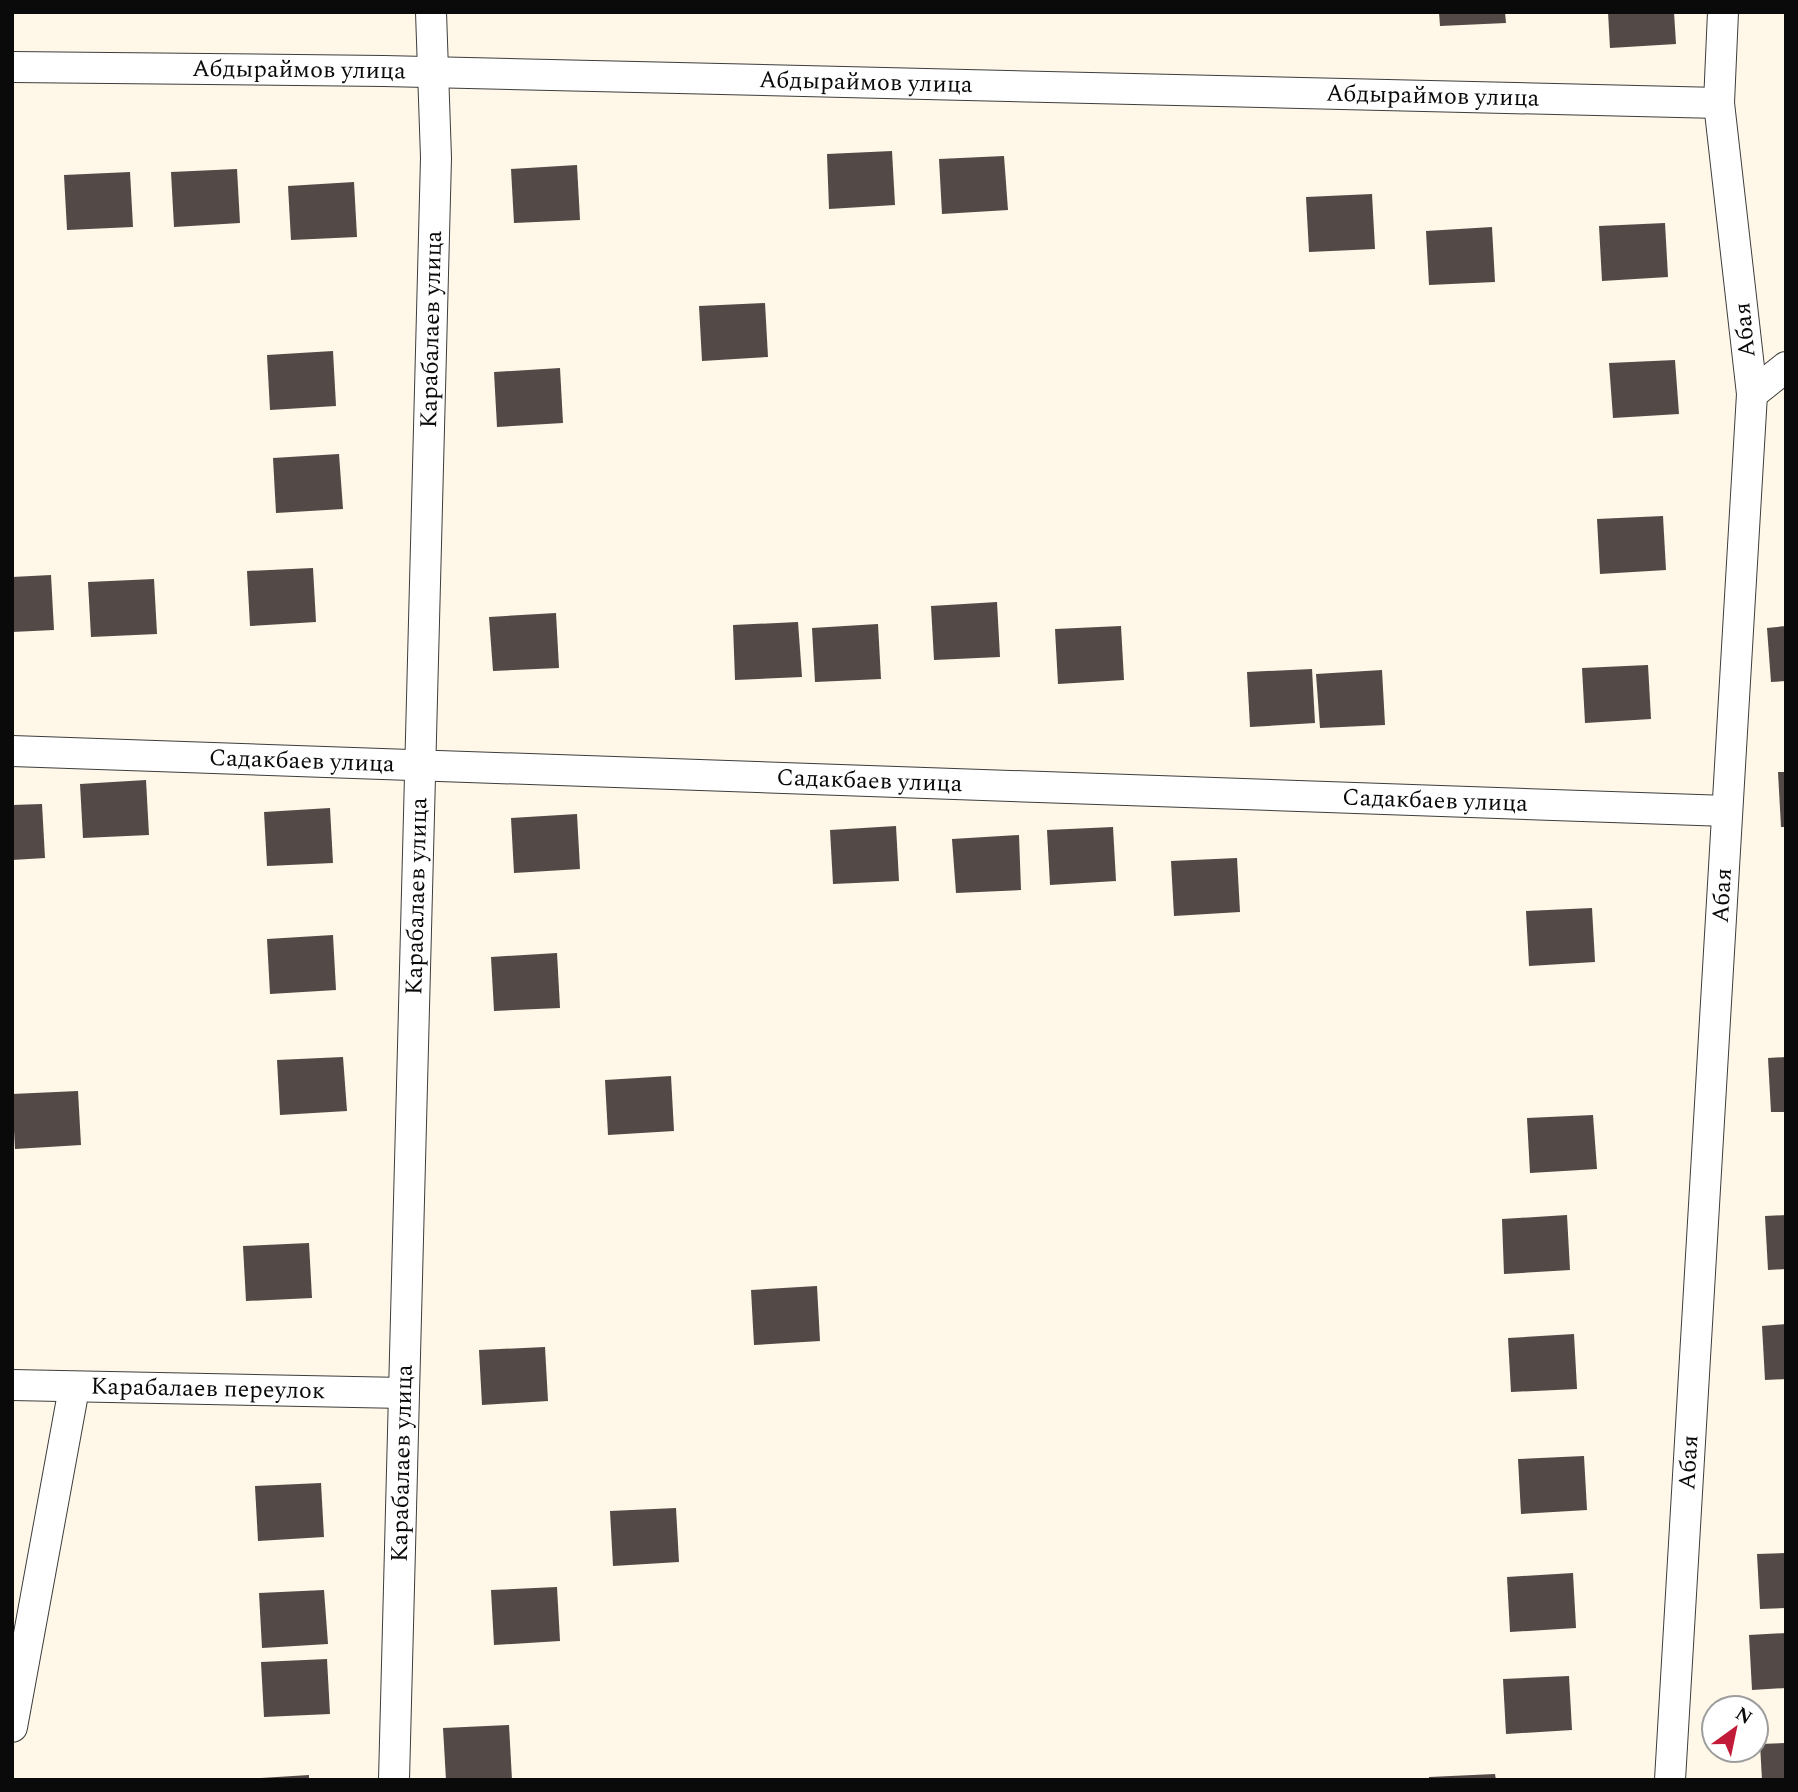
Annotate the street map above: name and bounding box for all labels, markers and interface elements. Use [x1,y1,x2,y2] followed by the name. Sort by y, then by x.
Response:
[192,51,407,90] street label: Абдыраймов улица
[759,62,973,103] street label: Абдыраймов улица
[1325,76,1540,117] street label: Абдыраймов улица
[411,230,452,429] street label: Карабалаев улица
[1724,301,1766,359] street label: Абая
[208,740,396,782] street label: Садакбаев улица
[776,760,963,802] street label: Садакбаев улица
[1342,780,1529,822] street label: Садакбаев улица
[396,797,437,996] street label: Карабалаев улица
[1703,867,1742,924] street label: Абая
[382,1364,423,1562] street label: Карабалаев улица
[90,1369,326,1409] street label: Карабалаев переулок
[1669,1434,1708,1491] street label: Абая
[1700,1694,1770,1764] north arrow
[1729,1700,1758,1732] text: N

